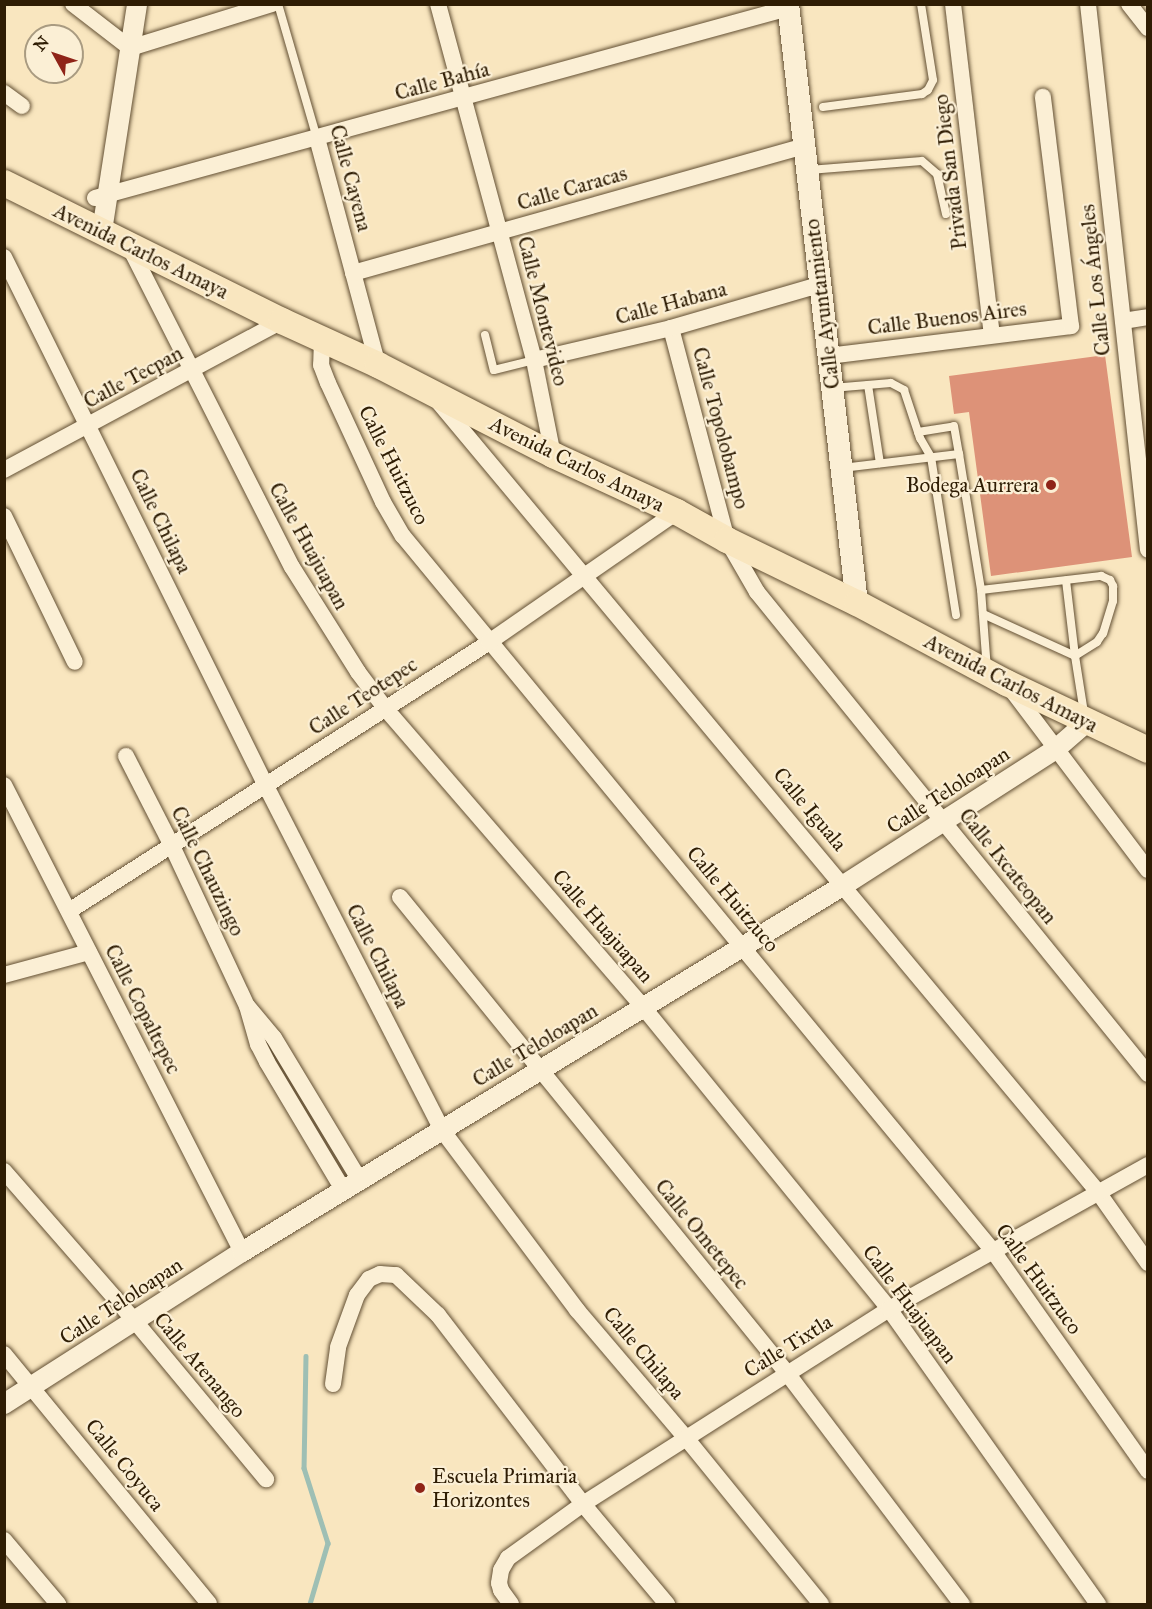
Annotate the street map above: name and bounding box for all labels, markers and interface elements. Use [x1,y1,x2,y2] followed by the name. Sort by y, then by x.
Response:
[24,24,84,84] north arrow
[30,32,53,55] text: N
[392,56,492,106] street label: Calle Bahía
[928,93,972,251] street label: Privada San Diego
[325,122,377,234] street label: Calle Cayena
[514,160,630,216] street label: Calle Caracas
[49,198,233,304] street label: Avenida Carlos Amaya
[1075,203,1115,357] street label: Calle Los Ángeles
[799,217,845,391] street label: Calle Ayuntamiento
[512,234,574,388] street label: Calle Montevideo
[613,276,729,330] street label: Calle Habana
[866,296,1028,340] street label: Calle Buenos Aires
[79,340,187,414] street label: Calle Tecpan
[687,344,755,512] street label: Calle Topolobampo
[353,401,435,529] street label: Calle Huitzuco
[485,411,669,517] street label: Avenida Carlos Amaya
[125,465,197,577] street label: Calle Chilapa
[906,472,1039,498] place label: Bodega Aurrera
[264,478,354,614] street label: Calle Huajuapan
[1044,478,1058,492] marker: Bodega Aurrera
[920,628,1102,738] street label: Avenida Carlos Amaya
[304,652,422,740] street label: Calle Teotepec
[882,741,1014,839] street label: Calle Teloloapan
[768,762,852,856] street label: Calle Iguala
[166,802,250,940] street label: Calle Chauzingo
[954,803,1062,929] street label: Calle Ixcateopan
[681,841,785,957] street label: Calle Huitzuco
[547,864,659,988] street label: Calle Huajuapan
[341,900,415,1012] street label: Calle Chilapa
[100,940,186,1078] street label: Calle Copaltepec
[468,998,602,1092] street label: Calle Teloloapan
[650,1174,754,1294] street label: Calle Ometepec
[990,1219,1088,1339] street label: Calle Huitzuco
[857,1240,963,1368] street label: Calle Huajuapan
[55,1252,187,1350] street label: Calle Teloloapan
[598,1301,690,1405] street label: Calle Chilapa
[149,1307,251,1423] street label: Calle Atenango
[739,1309,837,1383] street label: Calle Tixtla
[80,1414,170,1516] street label: Calle Coyuca
[432,1463,577,1513] place label: Escuela Primaria Horizontes
[413,1481,427,1495] marker: Escuela Primaria Horizontes

